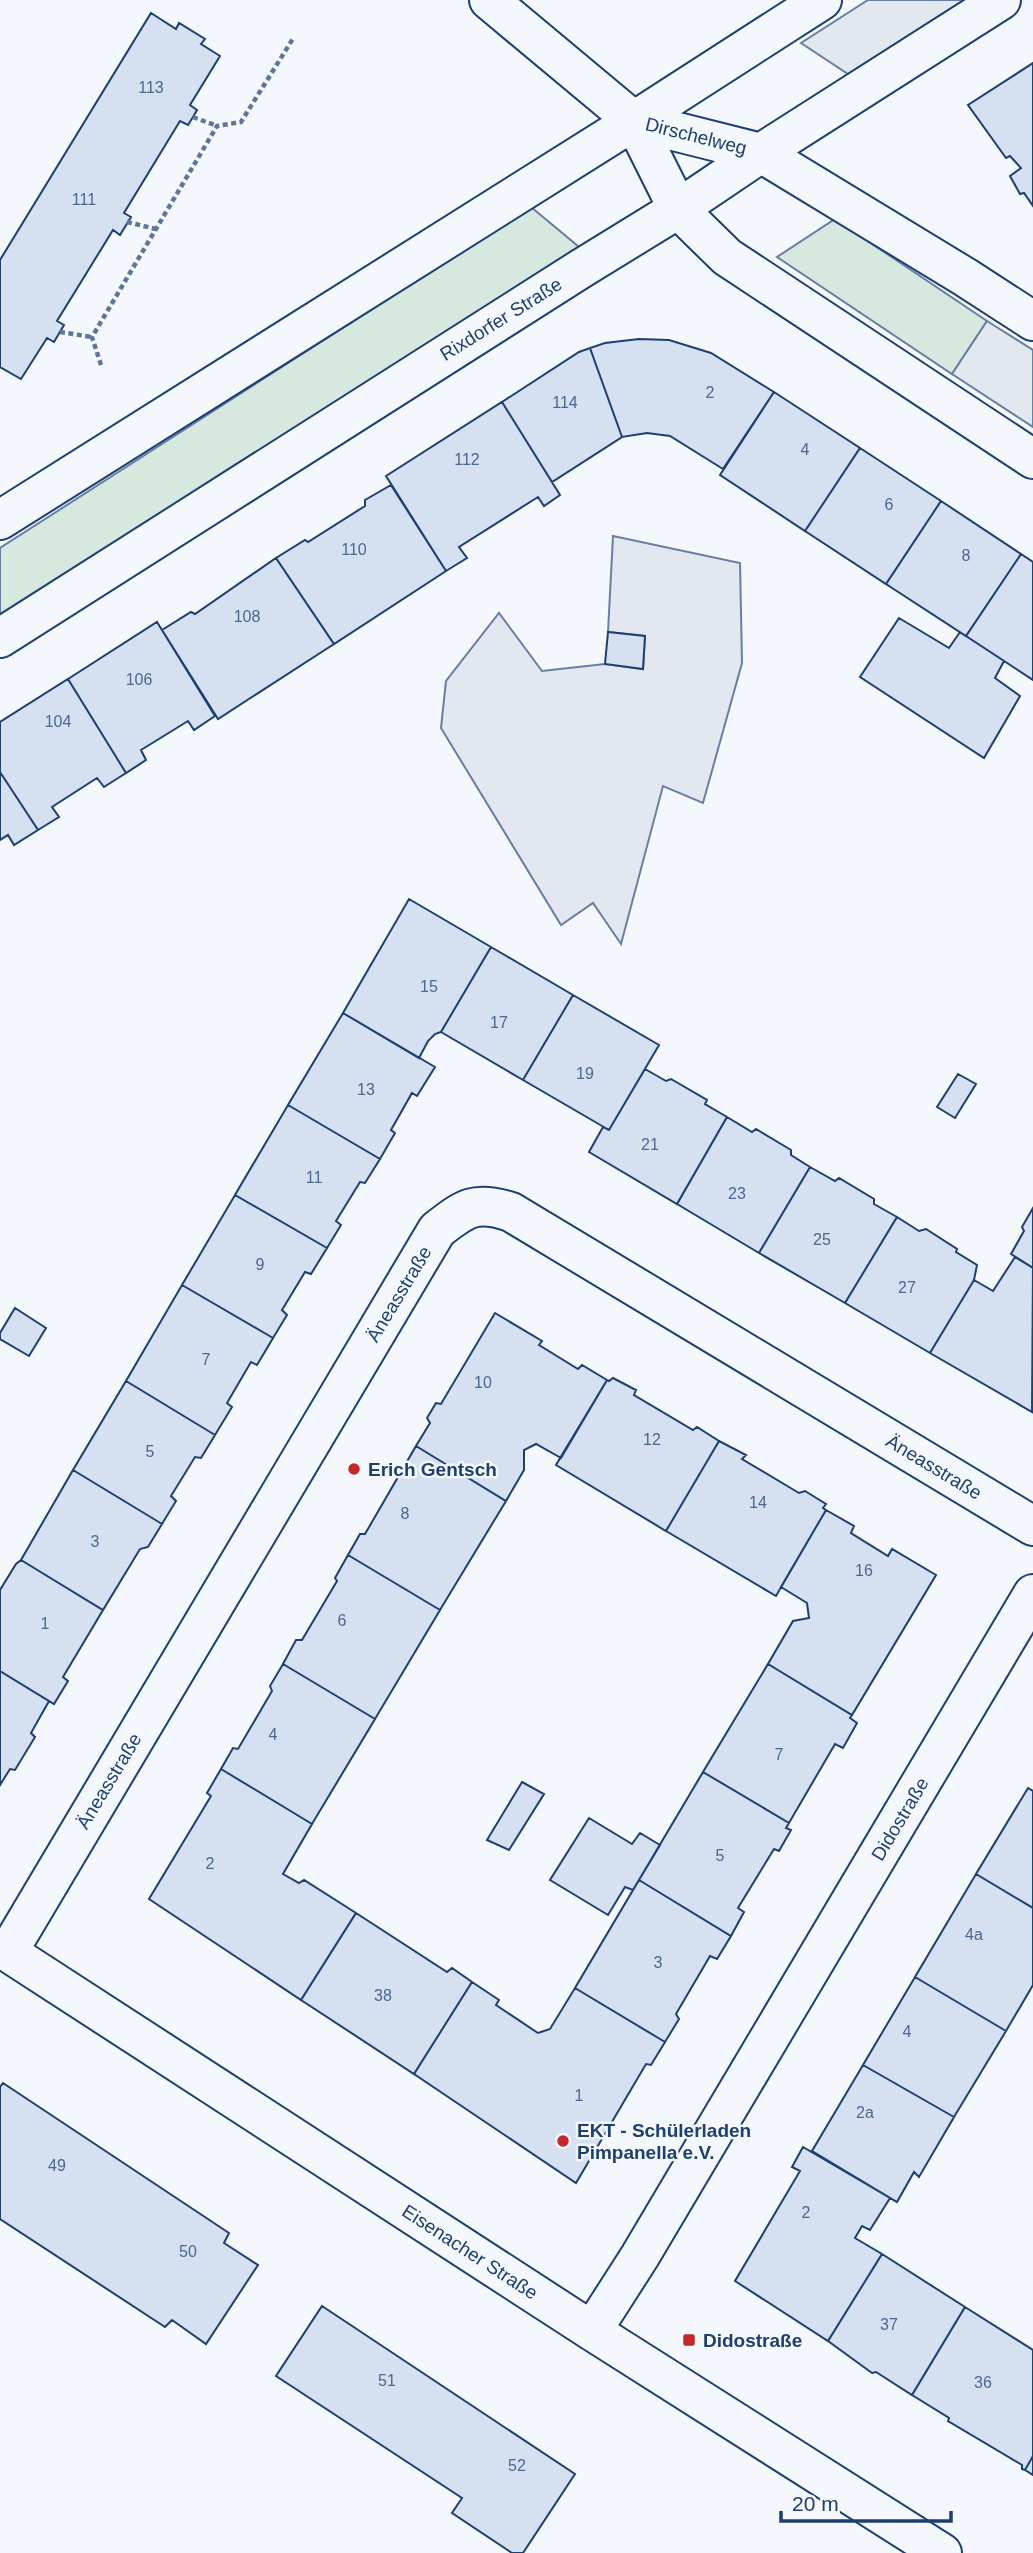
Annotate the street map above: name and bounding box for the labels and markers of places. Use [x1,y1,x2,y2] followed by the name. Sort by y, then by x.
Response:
[368,1459,497,1480] place label: Erich Gentsch
[346,1461,362,1477] marker: Erich Gentsch
[577,2120,751,2163] place label: EKT - Schülerladen Pimpanella e.V.
[555,2133,571,2149] marker: EKT - Schülerladen Pimpanella e.V.
[703,2330,802,2351] place label: Didostraße
[681,2332,697,2348] marker: Didostraße

